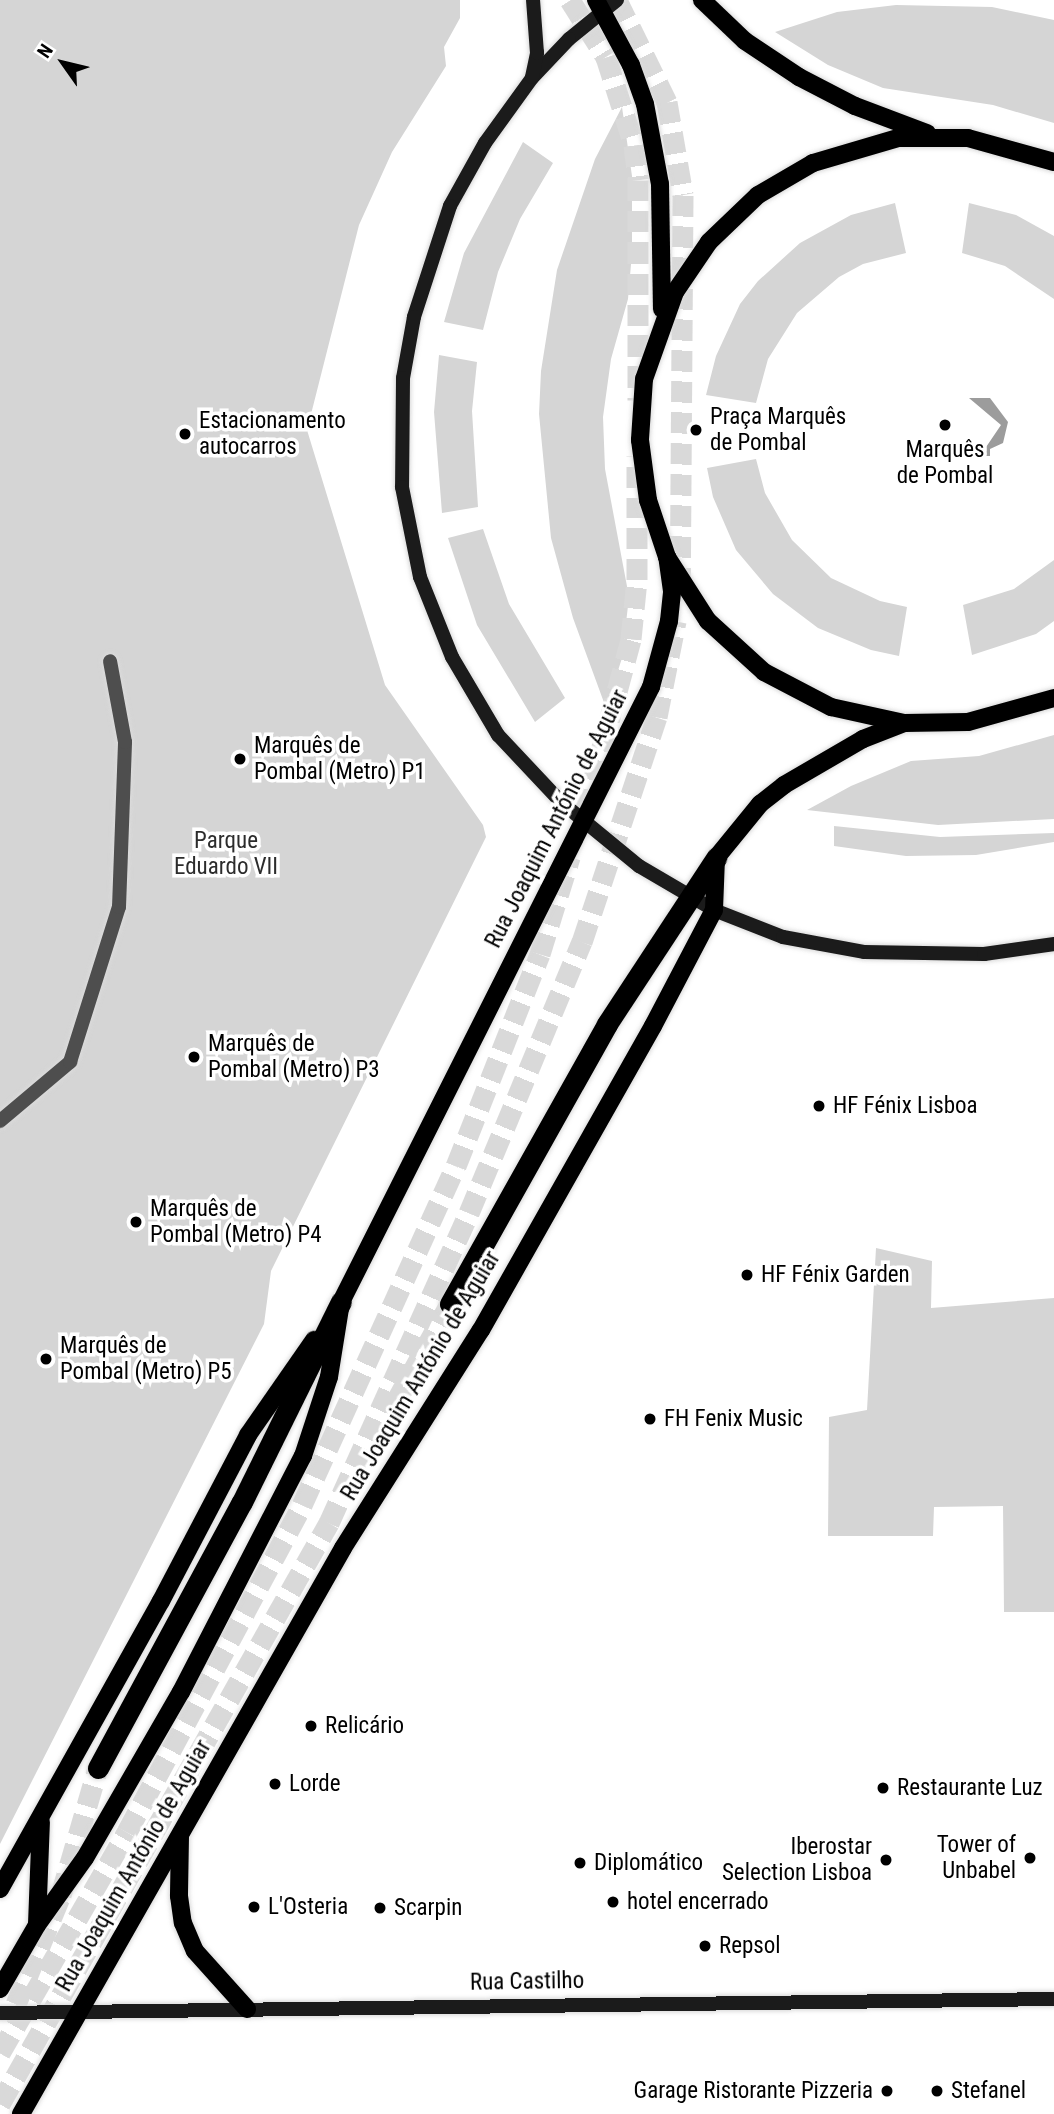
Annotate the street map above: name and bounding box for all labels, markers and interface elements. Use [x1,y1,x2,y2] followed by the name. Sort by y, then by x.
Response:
[28,28,98,98] north arrow
[32,40,58,62] text: N
[710,403,846,457] place label: Praça Marquês de Pombal
[199,407,346,461] place label: Estacionamento autocarros
[937,417,953,433] marker: Marquês de Pombal
[688,422,704,438] marker: Praça Marquês de Pombal
[177,426,193,442] marker: Estacionamento autocarros
[897,436,993,490] place label: Marquês de Pombal
[480,685,634,953] street label: Rua Joaquim António de Aguiar
[254,732,426,786] place label: Marquês de Pombal (Metro) P1
[232,751,248,767] marker: Marquês de Pombal (Metro) P1
[174,827,278,881] park label: Parque Eduardo VII
[208,1030,380,1084] place label: Marquês de Pombal (Metro) P3
[186,1049,202,1065] marker: Marquês de Pombal (Metro) P3
[833,1092,978,1120] place label: HF Fénix Lisboa
[811,1098,827,1114] marker: HF Fénix Lisboa
[150,1195,322,1249] place label: Marquês de Pombal (Metro) P4
[128,1214,144,1230] marker: Marquês de Pombal (Metro) P4
[336,1246,506,1506] street label: Rua Joaquim António de Aguiar
[761,1261,910,1289] place label: HF Fénix Garden
[739,1267,755,1283] marker: HF Fénix Garden
[60,1332,232,1386] place label: Marquês de Pombal (Metro) P5
[38,1351,54,1367] marker: Marquês de Pombal (Metro) P5
[664,1405,803,1433] place label: FH Fenix Music
[642,1411,658,1427] marker: FH Fenix Music
[325,1712,404,1740] place label: Relicário
[303,1718,319,1734] marker: Relicário
[51,1735,217,1997] street label: Rua Joaquim António de Aguiar
[289,1770,340,1798] place label: Lorde
[897,1774,1043,1802] place label: Restaurante Luz
[267,1776,283,1792] marker: Lorde
[875,1780,891,1796] marker: Restaurante Luz
[937,1831,1016,1885] place label: Tower of Unbabel
[722,1833,872,1887] place label: Iberostar Selection Lisboa
[594,1849,703,1877] place label: Diplomático
[1022,1850,1038,1866] marker: Tower of Unbabel
[878,1852,894,1868] marker: Iberostar Selection Lisboa
[572,1855,588,1871] marker: Diplomático
[627,1888,769,1916] place label: hotel encerrado
[268,1893,348,1921] place label: L'Osteria
[394,1894,462,1922] place label: Scarpin
[605,1894,621,1910] marker: hotel encerrado
[246,1899,262,1915] marker: L'Osteria
[372,1900,388,1916] marker: Scarpin
[719,1932,781,1960] place label: Repsol
[697,1938,713,1954] marker: Repsol
[470,1967,584,1997] street label: Rua Castilho
[634,2077,873,2105] place label: Garage Ristorante Pizzeria
[951,2077,1026,2105] place label: Stefanel
[879,2083,895,2099] marker: Garage Ristorante Pizzeria
[929,2083,945,2099] marker: Stefanel

